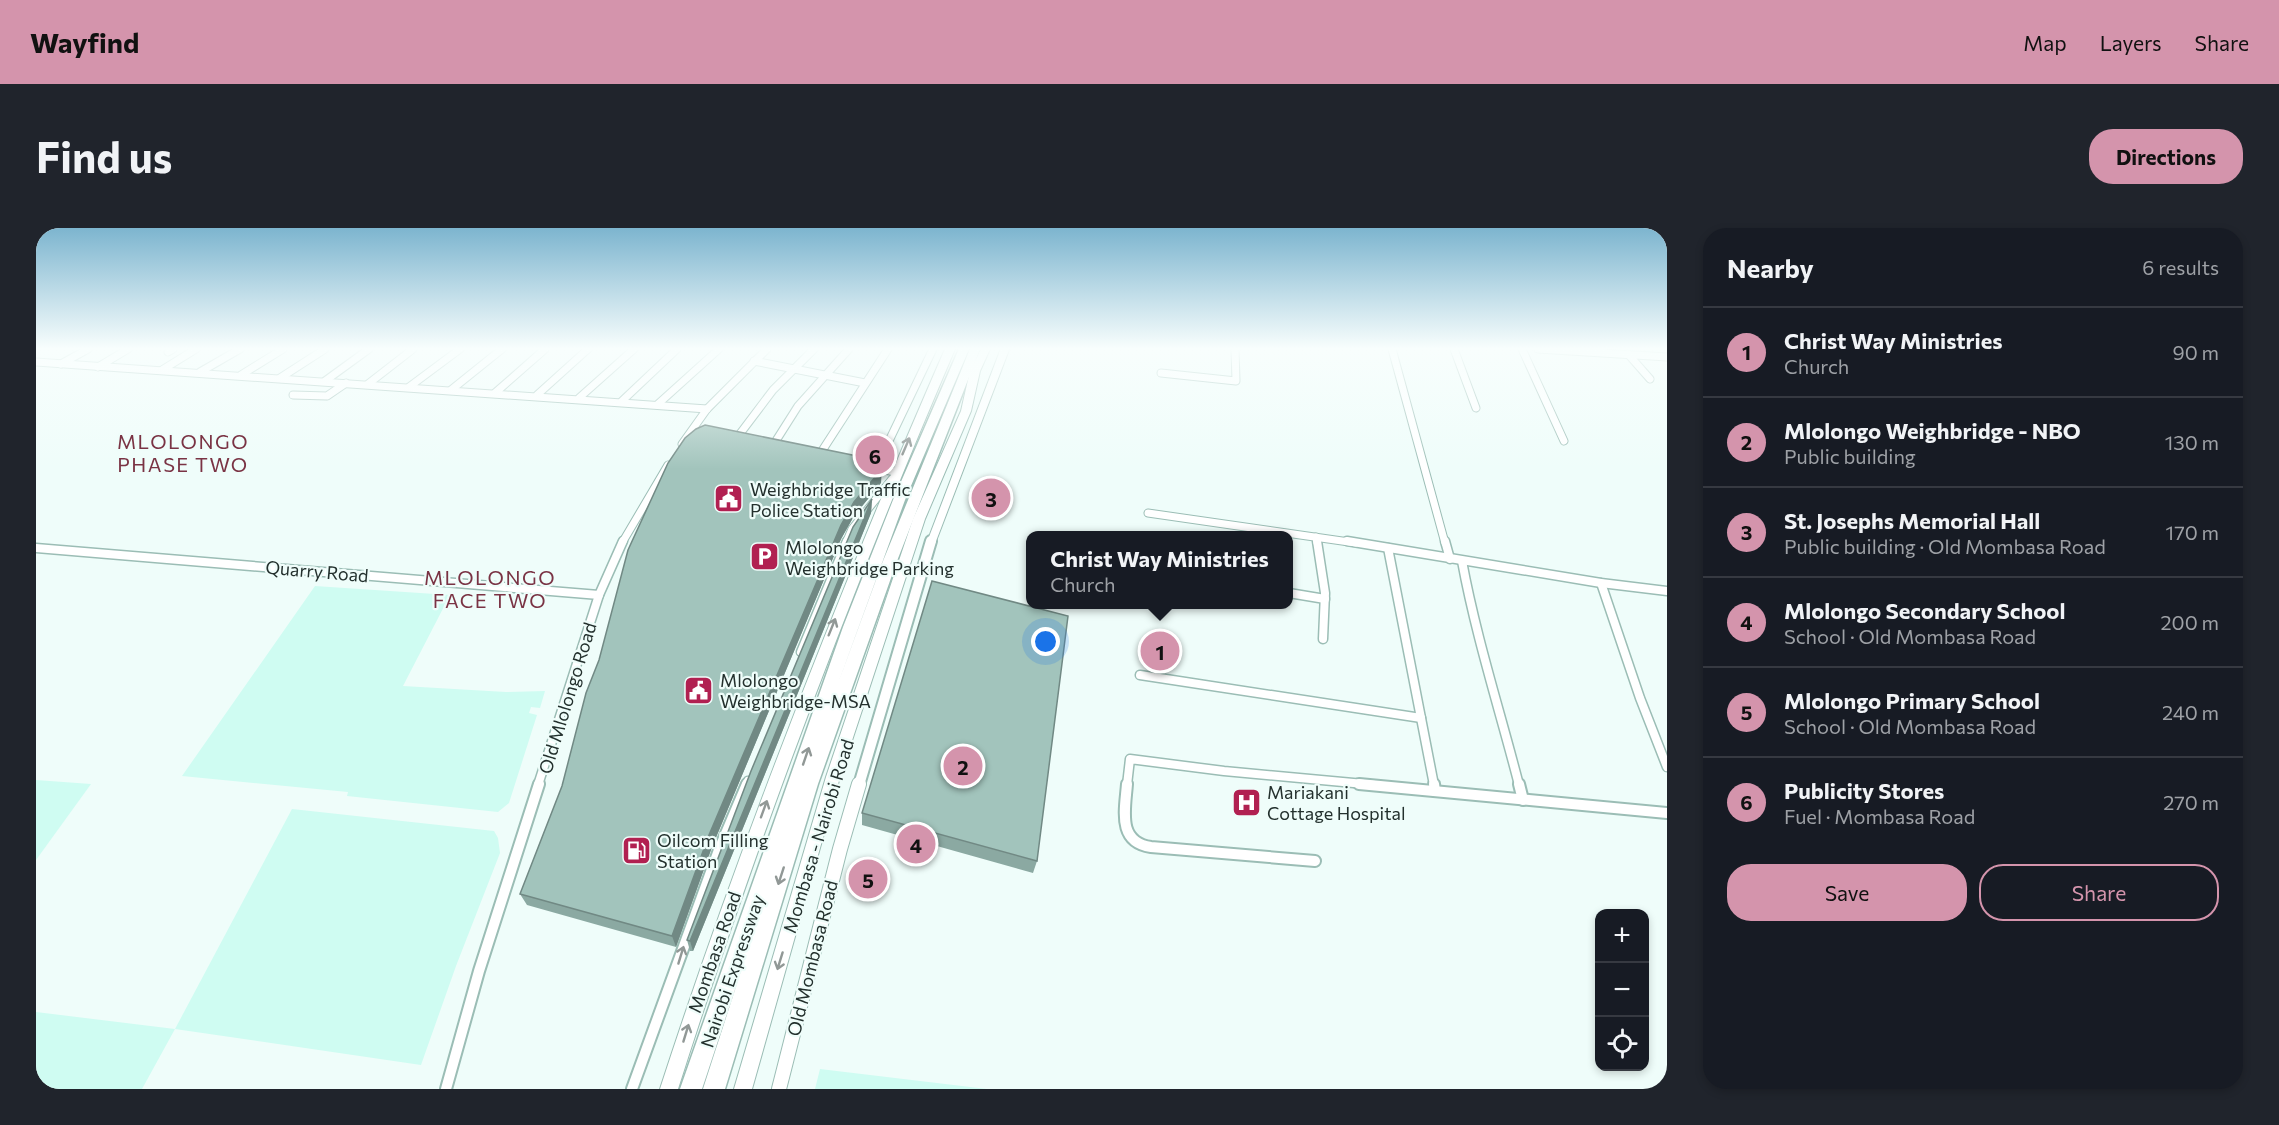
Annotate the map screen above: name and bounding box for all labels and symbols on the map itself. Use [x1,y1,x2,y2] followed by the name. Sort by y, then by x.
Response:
[117,429,249,476] district label: MLOLONGO PHASE TWO
[856,432,894,478] pin: 6
[901,438,912,456] one-way arrow
[972,476,1010,520] pin: 3
[750,478,911,521] place label: Weighbridge Traffic Police Station
[713,483,745,515] public building icon: Weighbridge Traffic Police Station
[785,536,954,579] place label: Mlolongo Weighbridge Parking
[748,541,780,573] parking icon: Mlolongo Weighbridge Parking
[265,556,369,586] street label: Quarry Road
[424,565,556,612] district label: MLOLONGO FACE TWO
[828,618,839,637] one-way arrow
[534,620,600,776] street label: Old Mlolongo Road
[1031,627,1060,656] your location
[1140,628,1180,674] pin: 1
[720,669,871,712] place label: Mlolongo Weighbridge-MSA
[683,674,715,706] public building icon: Mlolongo Weighbridge-MSA
[778,736,858,936] street label: Mombasa - Nairobi Road
[944,744,982,788] pin: 2
[802,747,813,766] one-way arrow
[1267,781,1406,824] place label: Mariakani Cottage Hospital
[1230,786,1262,818] hospital icon: Mariakani Cottage Hospital
[759,801,770,819] one-way arrow
[896,822,936,866] pin: 4
[657,829,769,872] place label: Oilcom Filling Station
[620,834,652,866] fuel station icon: Oilcom Filling Station
[848,856,888,902] pin: 5
[775,866,786,885] one-way arrow
[782,878,842,1038] street label: Old Mombasa Road
[683,888,745,1016] street label: Mombasa Road
[696,892,768,1050] street label: Nairobi Expressway
[676,946,687,965] one-way arrow
[774,951,785,970] one-way arrow
[681,1024,692,1043] one-way arrow

